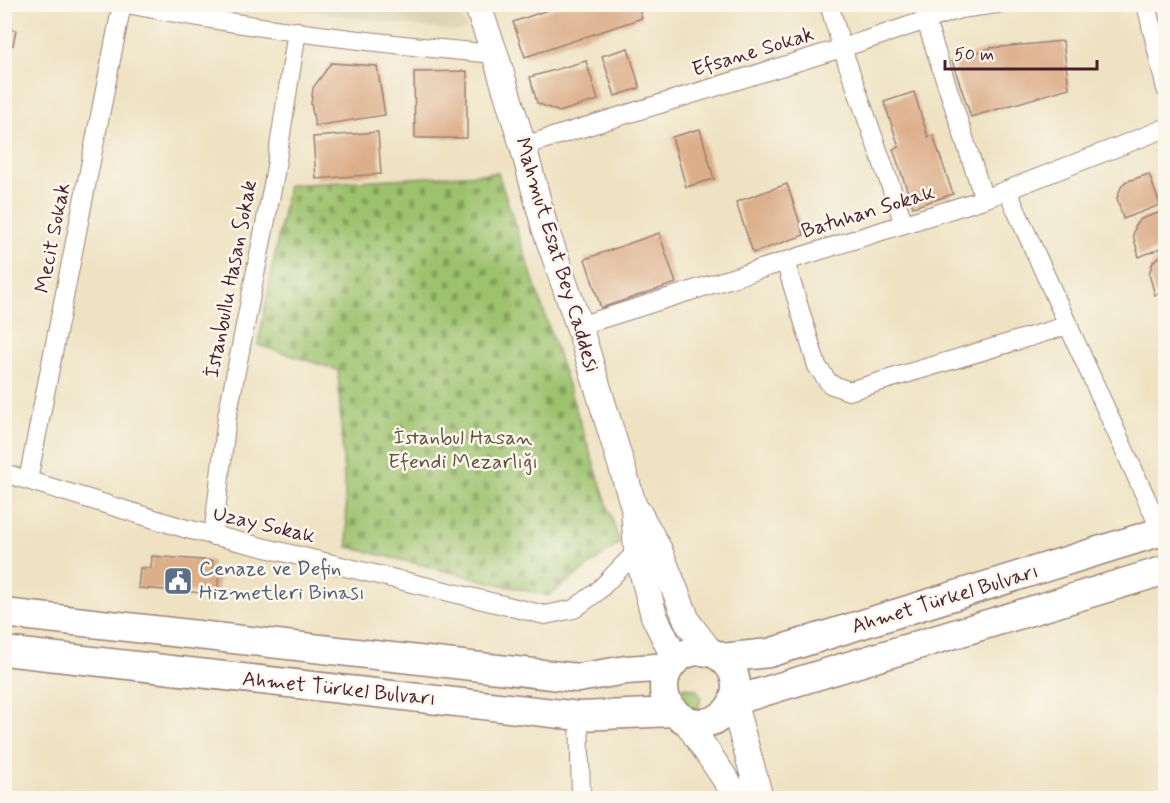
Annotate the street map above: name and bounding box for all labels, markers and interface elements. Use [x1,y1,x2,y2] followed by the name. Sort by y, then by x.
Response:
[689,20,817,84] street label: Efsane Sokak
[945,33,1096,71] scale bar
[954,43,994,67] text: 50 m
[508,134,606,376] street label: Mahmut Esat Bey Caddesi
[198,177,264,380] street label: İstanbullu Hasan Sokak
[798,178,938,246] street label: Batuhan Sokak
[29,181,77,295] street label: Mecit Sokak
[388,424,538,476] park label: İstanbul Hasan Efendi Mezarlığı
[210,500,318,550] street label: Uzay Sokak
[199,555,365,607] place label: Cenaze ve Defin Hizmetleri Binası
[848,557,1042,641] street label: Ahmet Türkel Bulvarı
[162,565,194,597] public building icon: Cenaze ve Defin Hizmetleri Binası
[241,665,437,713] street label: Ahmet Türkel Bulvarı

